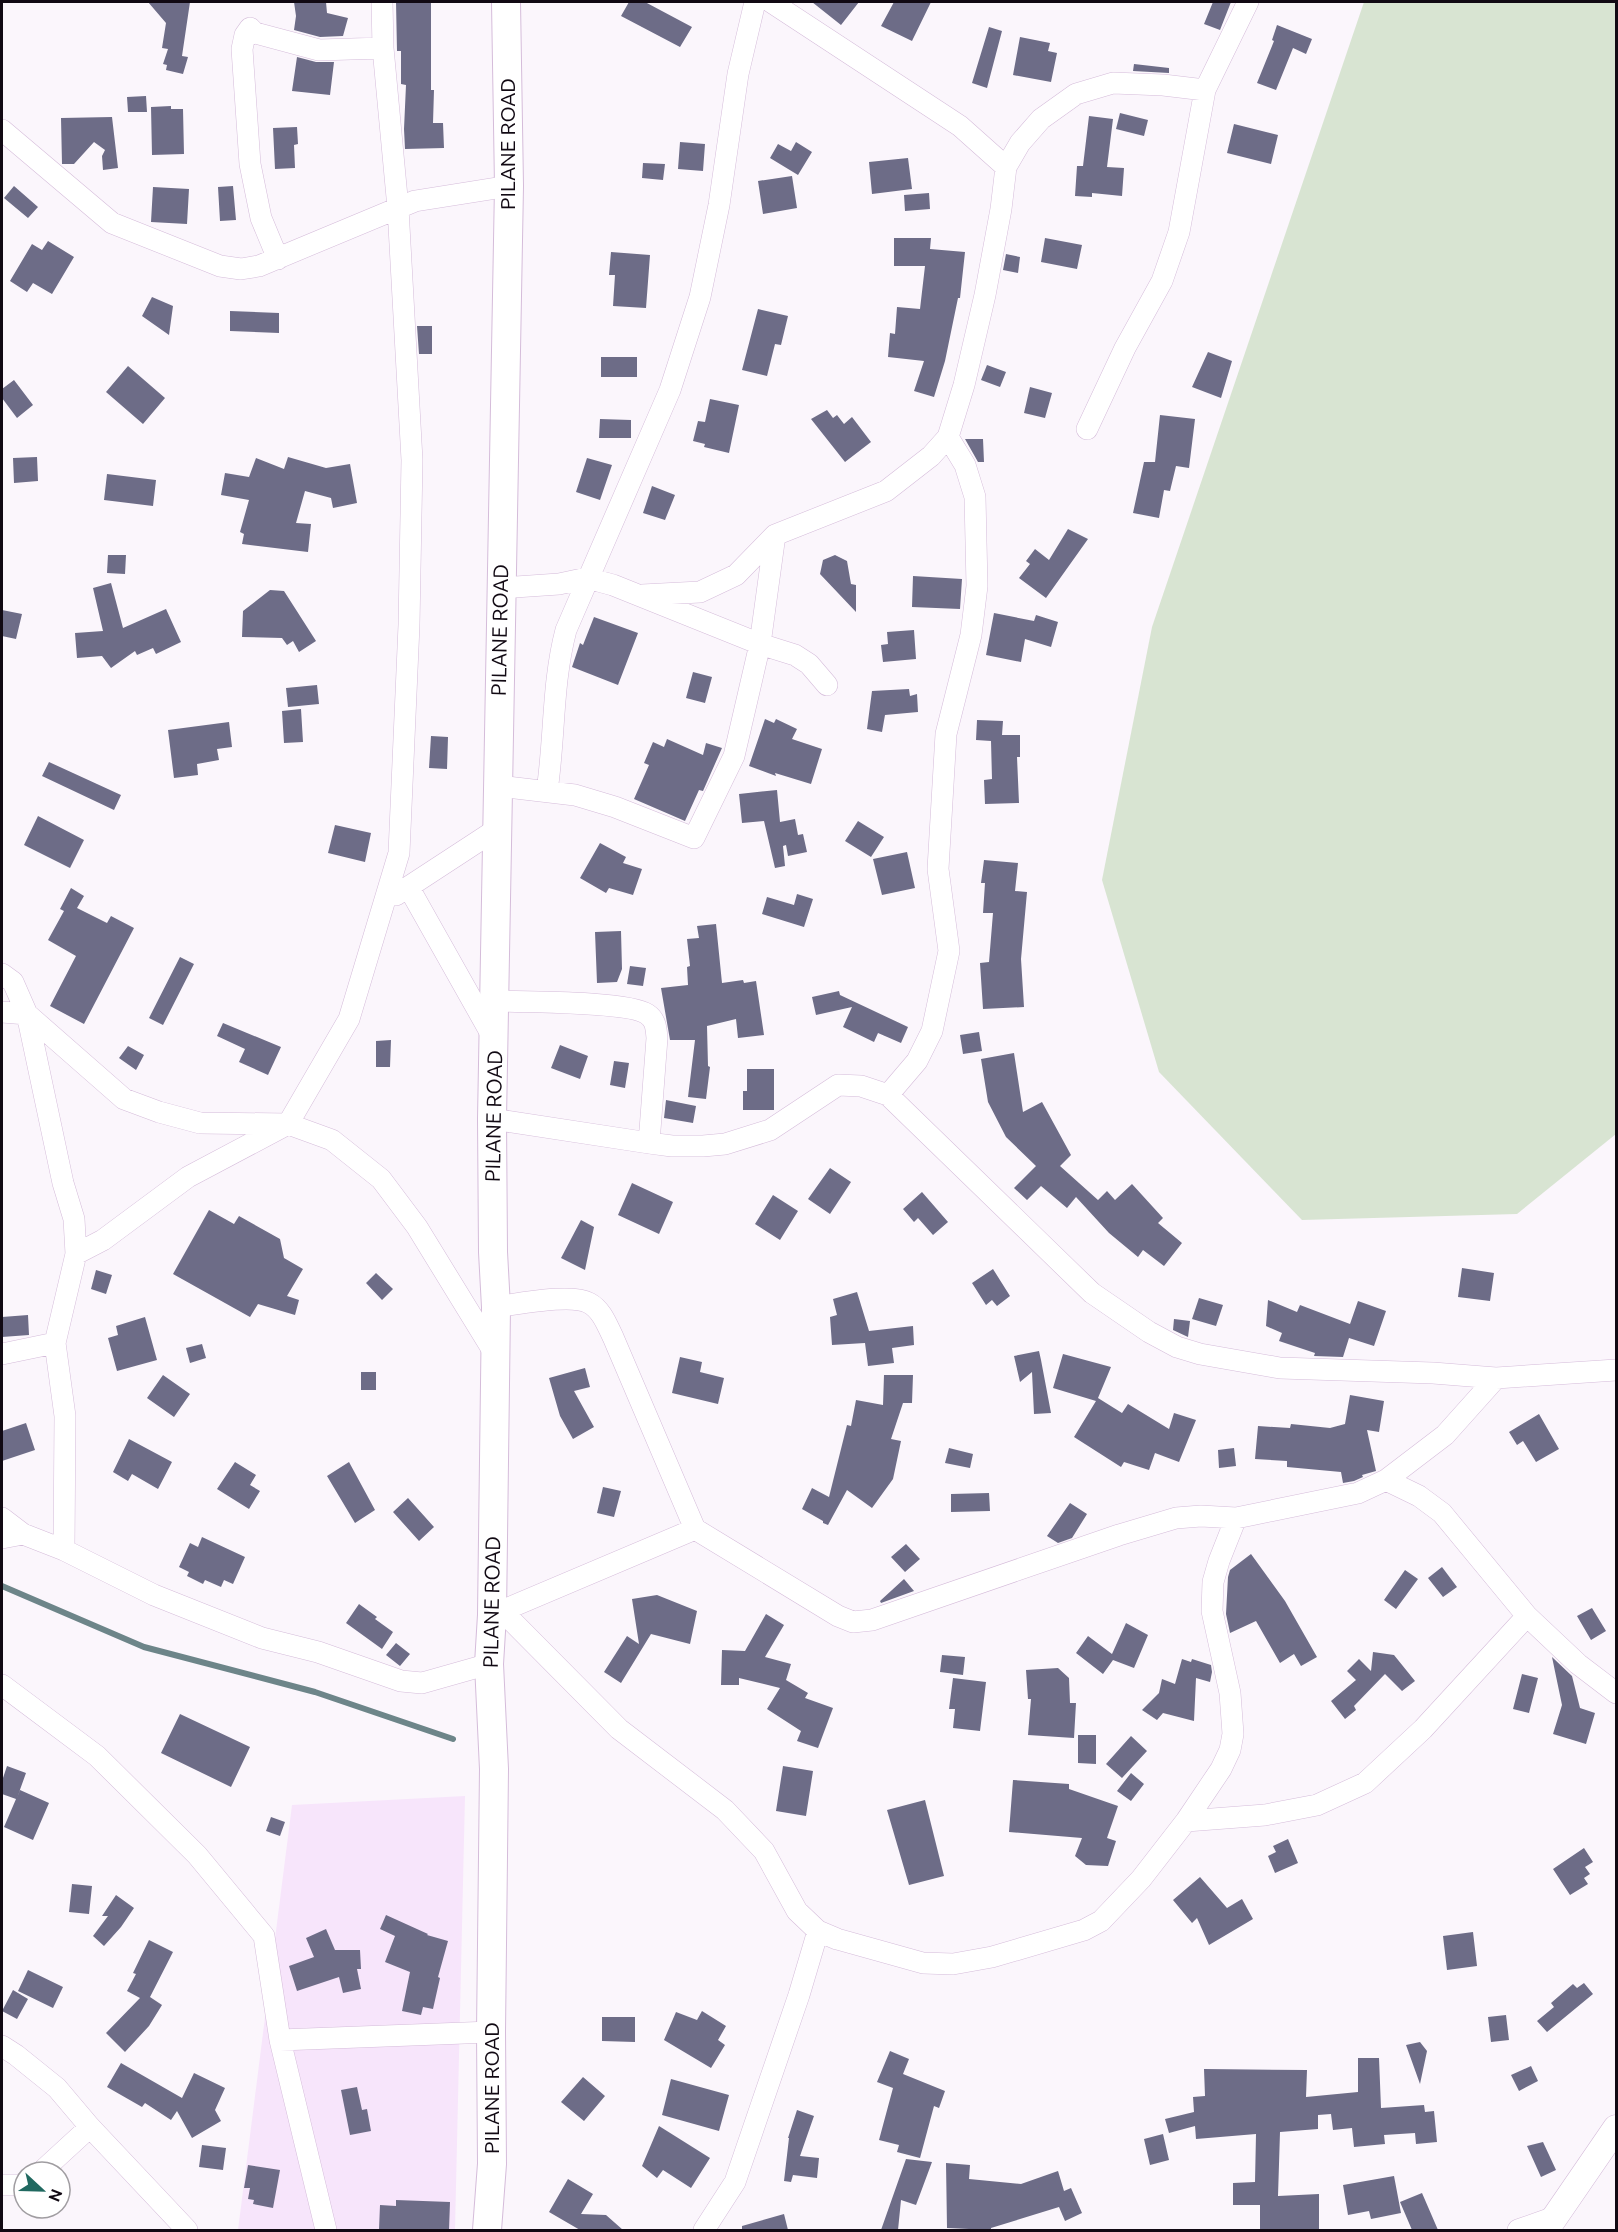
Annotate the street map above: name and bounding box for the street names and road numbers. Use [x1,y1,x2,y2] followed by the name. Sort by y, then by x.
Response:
[495,78,519,210] street label: PILANE ROAD
[486,564,512,696] street label: PILANE ROAD
[480,1050,506,1182] street label: PILANE ROAD
[478,1536,504,1668] street label: PILANE ROAD
[479,2022,503,2154] street label: PILANE ROAD

